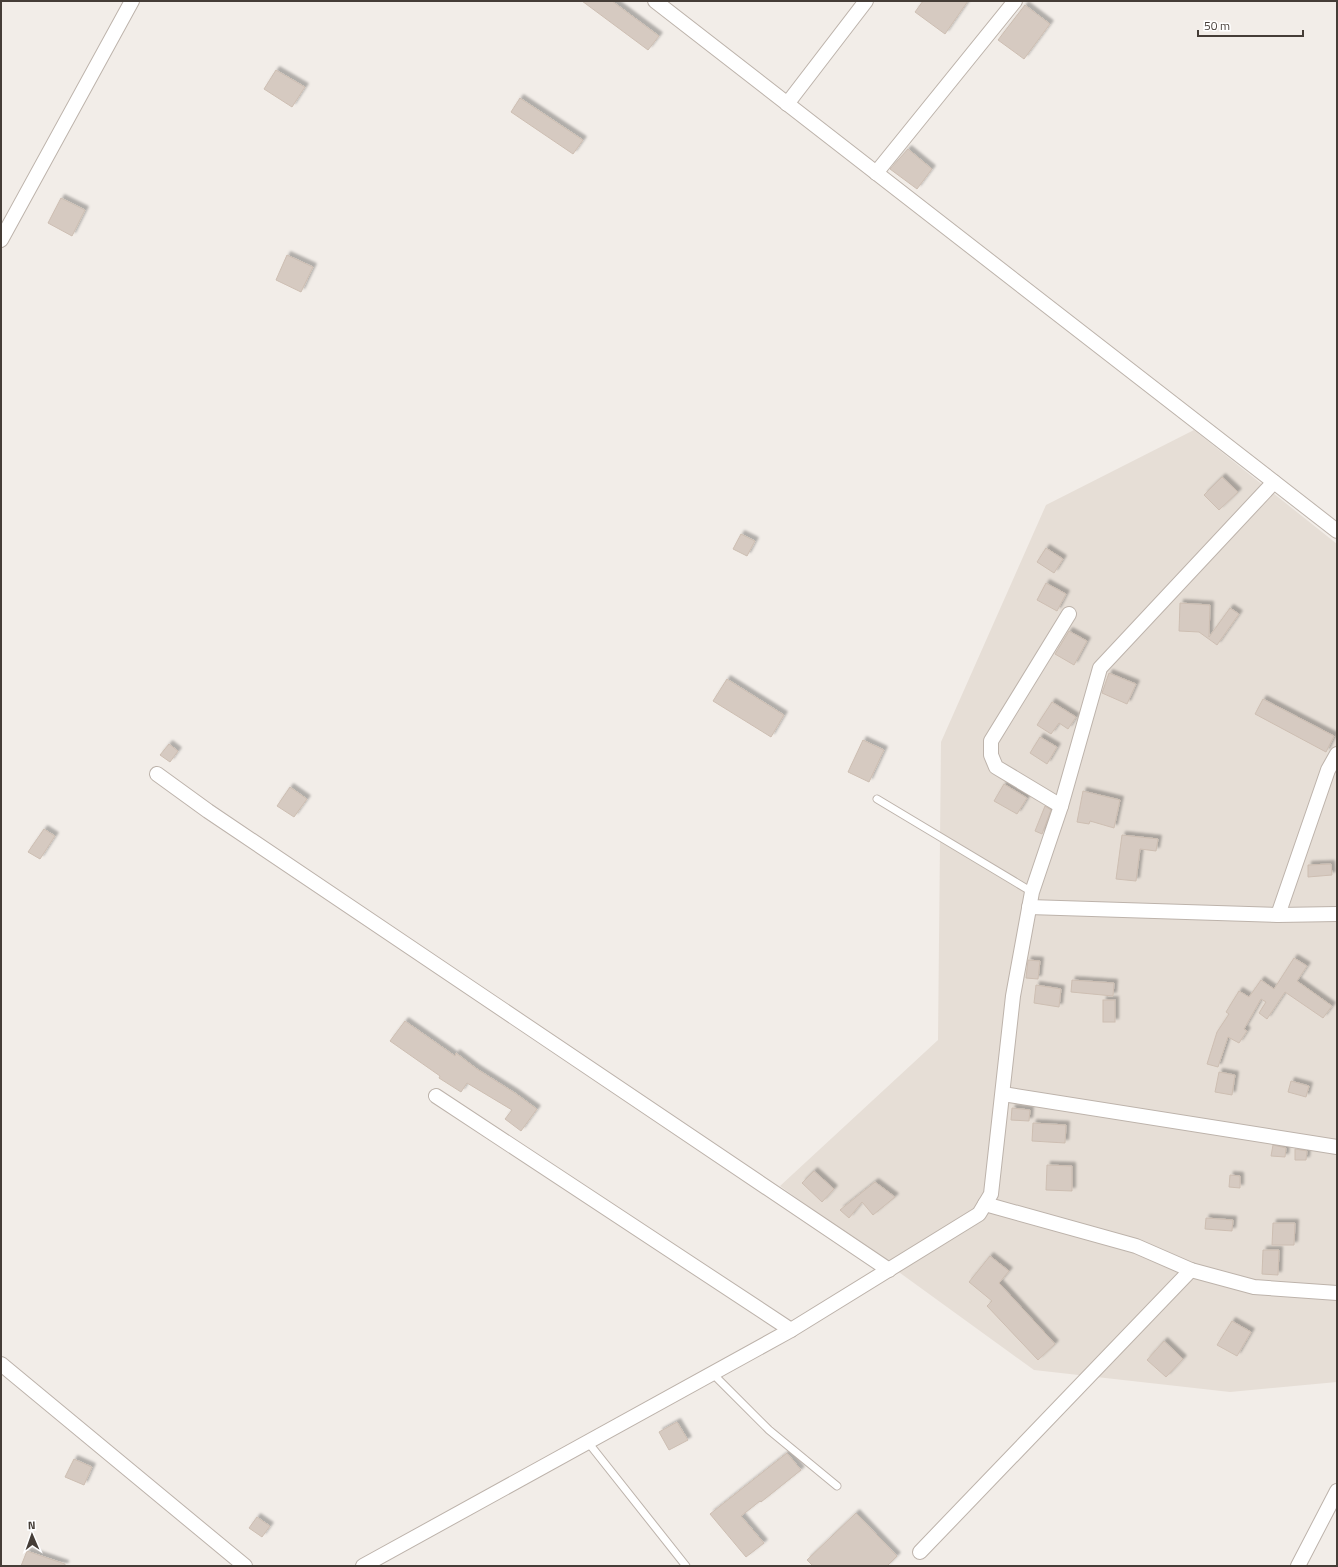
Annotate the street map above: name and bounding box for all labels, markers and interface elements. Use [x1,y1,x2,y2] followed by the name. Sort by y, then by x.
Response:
[1198,12,1303,38] scale bar
[1204,16,1230,35] text: 50 m
[12,1515,52,1555] north arrow
[28,1517,36,1533] text: N

